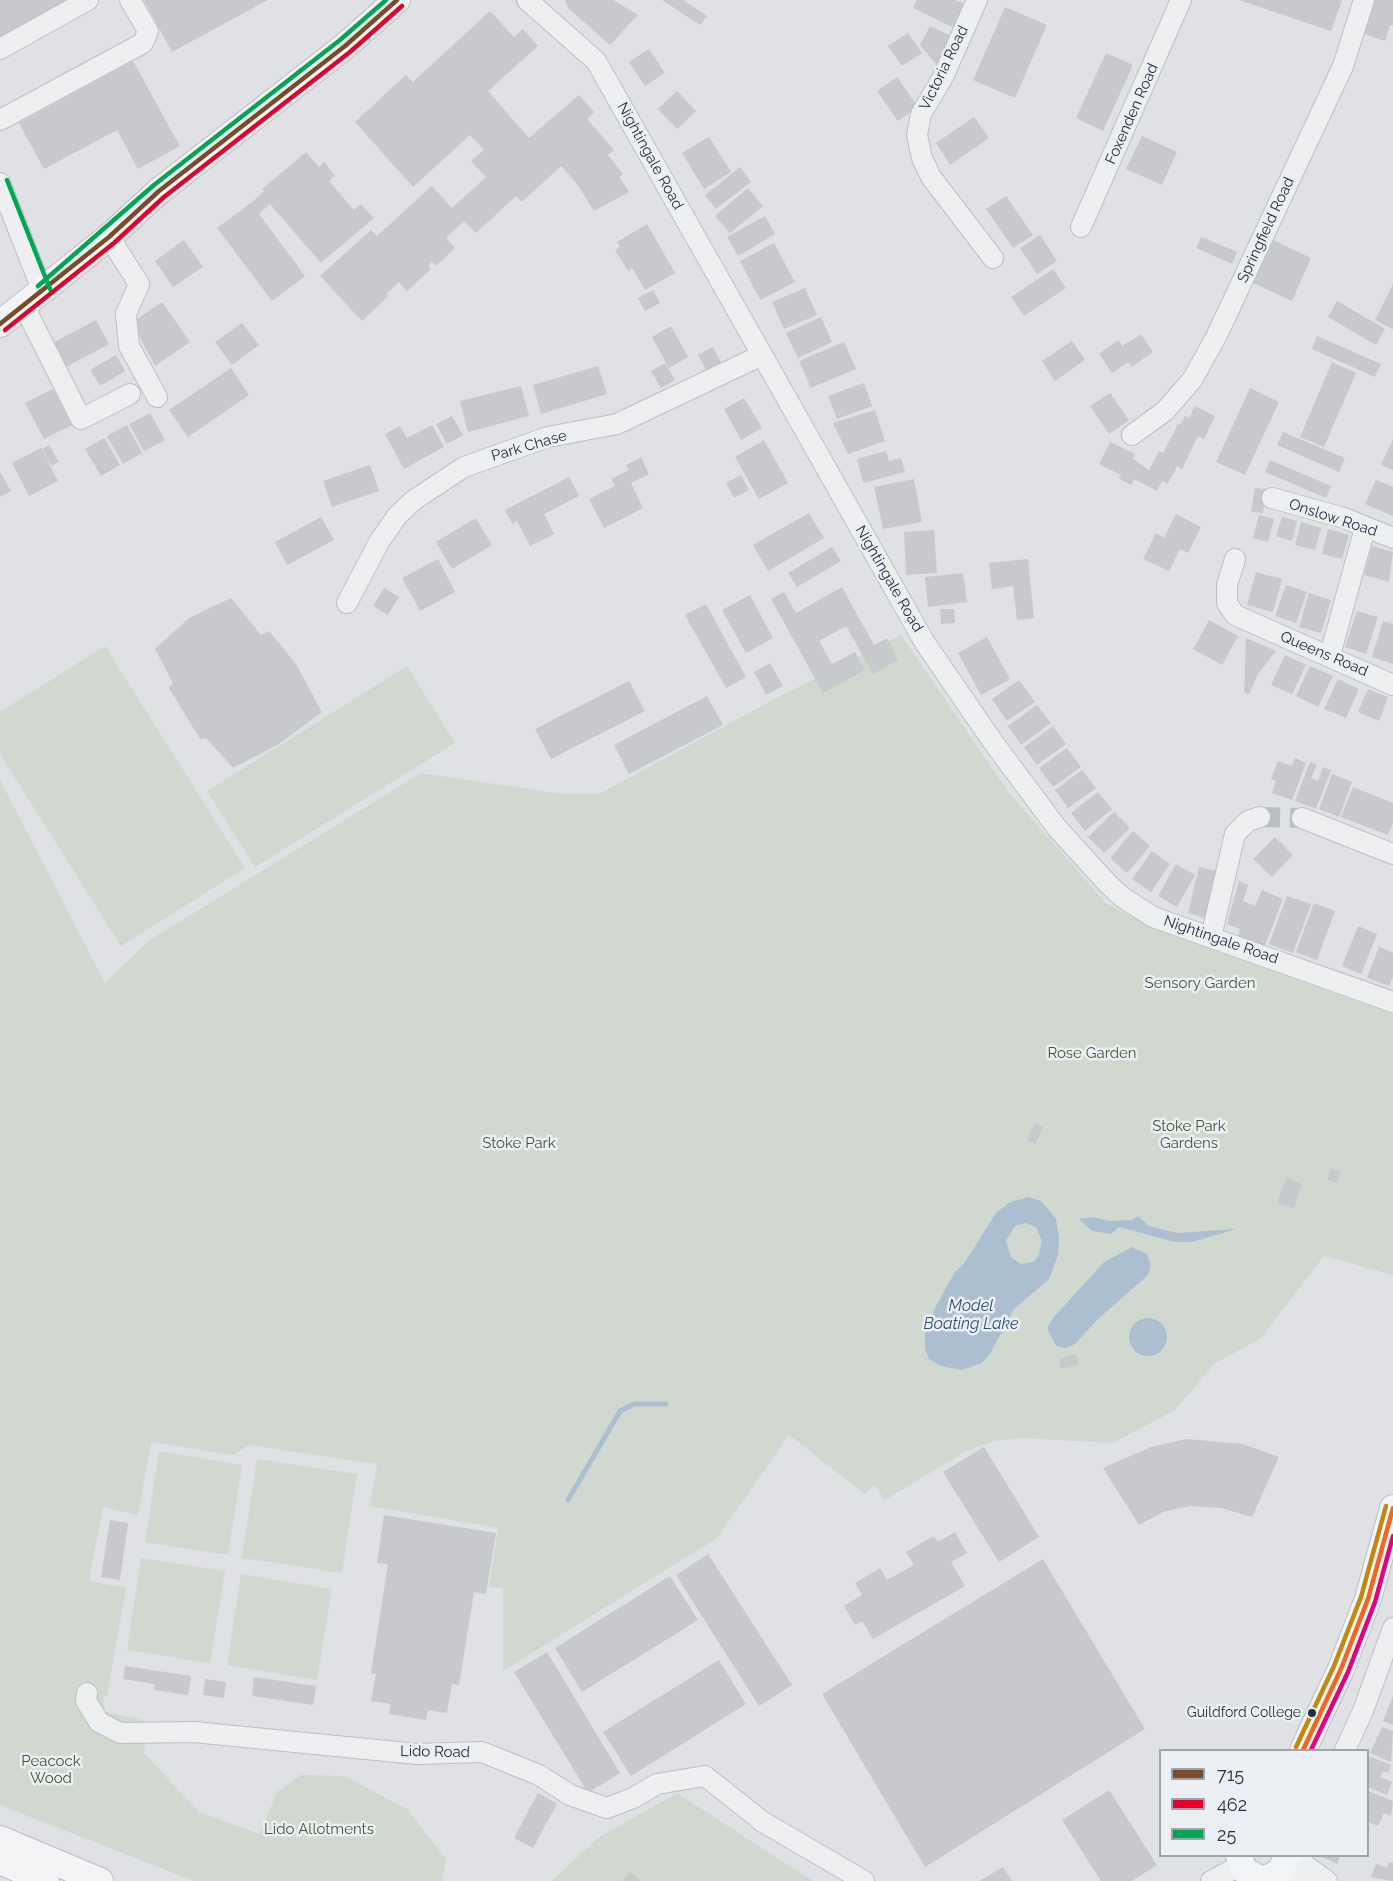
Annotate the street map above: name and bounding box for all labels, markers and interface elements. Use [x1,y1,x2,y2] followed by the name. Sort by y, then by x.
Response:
[916,23,972,113] street label: Victoria Road
[1102,61,1162,167] street label: Foxenden Road
[613,99,687,213] street label: Nightingale Road
[1234,174,1298,286] street label: Springfield Road
[489,427,569,465] street label: Park Chase
[1287,495,1379,541] street label: Onslow Road
[851,523,927,635] street label: Nightingale Road
[1277,627,1371,681] street label: Queens Road
[1161,912,1281,968] street label: Nightingale Road
[1145,974,1255,992] park label: Sensory Garden
[1047,1044,1137,1062] park label: Rose Garden
[1152,1117,1226,1152] park label: Stoke Park Gardens
[482,1134,556,1152] park label: Stoke Park
[923,1296,1019,1334] water label: Model Boating Lake
[1187,1705,1301,1721] place label: Guildford College
[1306,1707,1318,1719] marker: Guildford College
[400,1742,470,1762] street label: Lido Road
[1159,1749,1369,1857] legend
[21,1752,81,1787] park label: Peacock Wood
[1217,1764,1244,1785] text: 715
[1217,1794,1247,1815] text: 462
[264,1820,374,1838] park label: Lido Allotments
[1217,1824,1236,1845] text: 25

